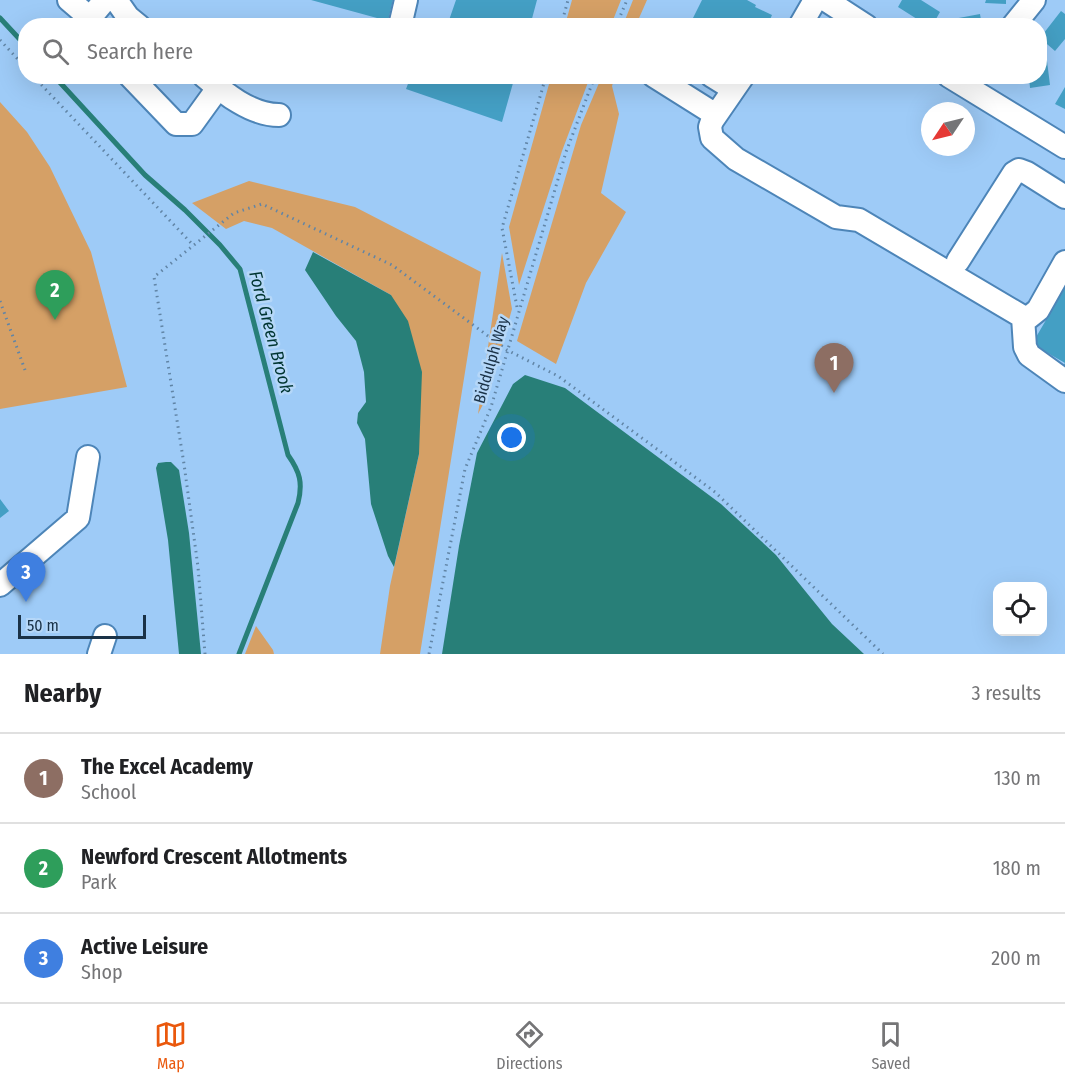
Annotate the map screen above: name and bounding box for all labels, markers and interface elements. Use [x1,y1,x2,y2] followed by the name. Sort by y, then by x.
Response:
[18,18,1047,84] search box
[39,35,72,68] icon: search
[87,38,193,65] text: Search here
[921,102,975,156] north arrow
[244,268,298,396] water label: Ford Green Brook
[36,270,74,320] pin: 2
[470,314,513,406] street label: Biddulph Way
[814,344,854,393] pin: 1
[497,423,526,452] your location
[6,552,46,602] pin: 3
[993,582,1047,636] map controls
[993,582,1047,636] button: locate
[18,612,146,640] scale bar
[27,616,59,635] text: 50 m
[24,678,101,709] text: Nearby
[972,681,1041,705] text: 3 results
[81,753,253,780] text: The Excel Academy
[39,766,48,790] text: 1
[994,766,1041,790] text: 130 m
[81,780,136,804] text: School
[81,843,347,870] text: Newford Crescent Allotments
[39,856,48,880] text: 2
[993,856,1041,880] text: 180 m
[81,870,117,894] text: Park
[81,933,208,960] text: Active Leisure
[39,946,48,970] text: 3
[991,946,1041,970] text: 200 m
[81,960,123,984] text: Shop
[154,1018,187,1073] tab: Map
[496,1018,563,1073] tab: Directions
[871,1018,911,1073] tab: Saved

